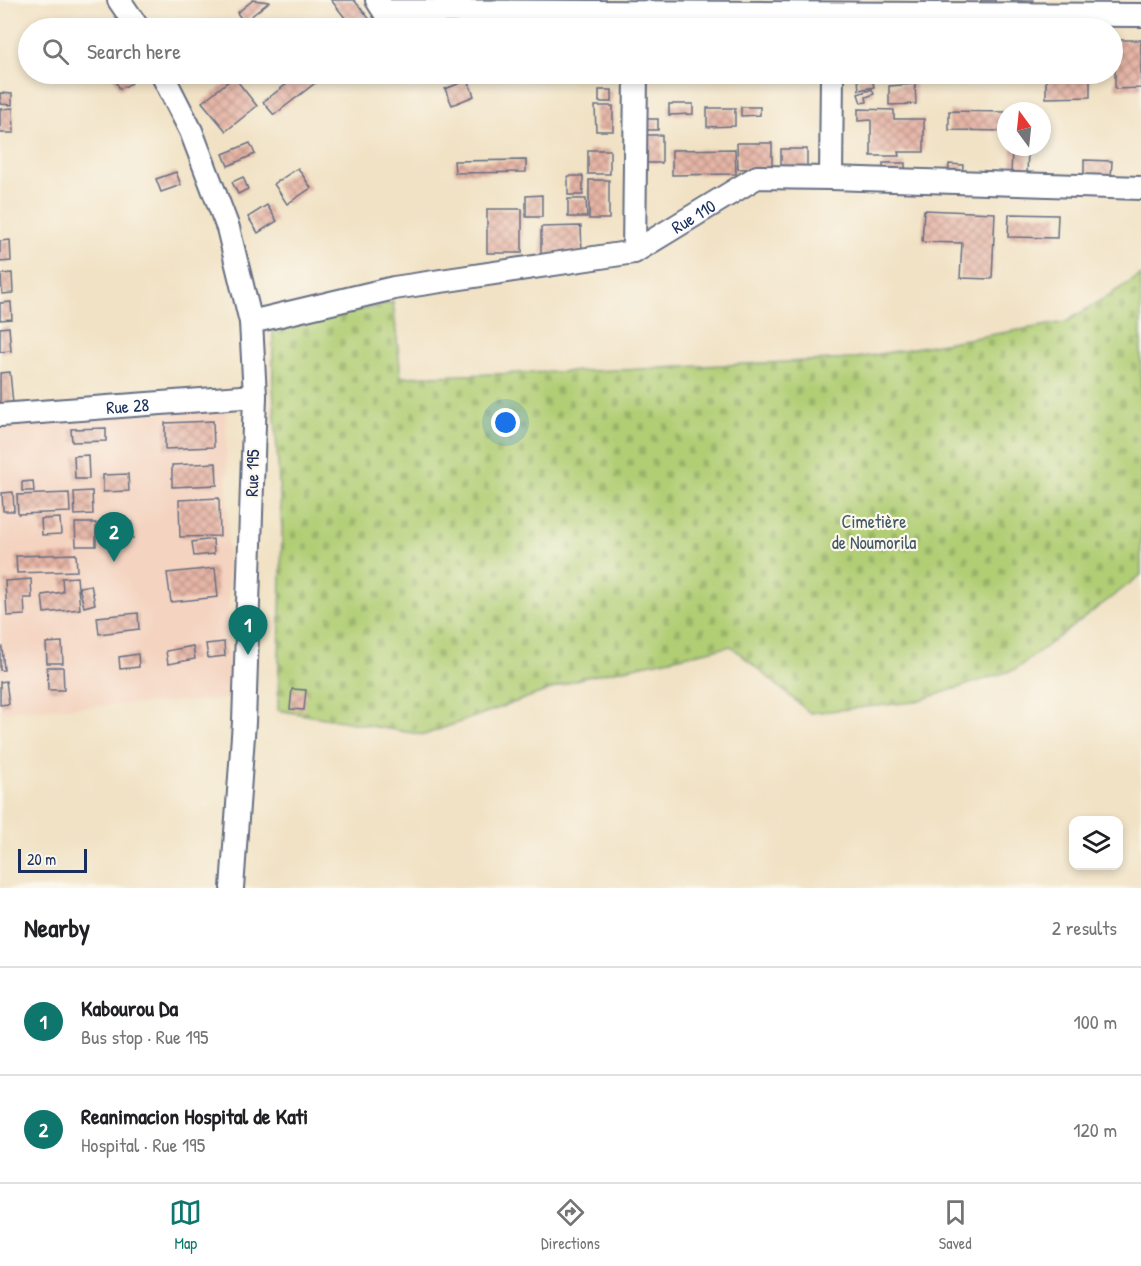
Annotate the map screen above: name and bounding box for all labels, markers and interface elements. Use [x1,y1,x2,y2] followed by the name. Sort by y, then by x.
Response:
[18,18,1123,84] search box
[39,35,72,68] icon: search
[87,36,181,66] text: Search here
[997,102,1051,156] north arrow
[666,193,720,239] street label: Rue 110
[105,391,150,420] street label: Rue 28
[491,408,520,437] your location
[239,448,265,497] street label: Rue 195
[832,509,916,555] park label: Cimetière de Noumorila
[94,512,134,562] pin: 2
[228,606,268,655] pin: 1
[1069,816,1123,870] map controls
[1069,816,1123,870] button: layers
[18,846,87,874] scale bar
[27,848,56,870] text: 20 m
[24,910,90,945] text: Nearby
[1052,914,1117,941] text: 2 results
[81,993,178,1023] text: Kabourou Da
[40,1008,47,1035] text: 1
[1074,1008,1117,1035] text: 100 m
[81,1023,209,1050] text: Bus stop · Rue 195
[81,1101,308,1131] text: Reanimacion Hospital de Kati
[39,1116,48,1143] text: 2
[1073,1116,1117,1143] text: 120 m
[81,1131,205,1158] text: Hospital · Rue 195
[169,1196,202,1254] tab: Map
[541,1196,600,1254] tab: Directions
[939,1196,972,1254] tab: Saved

